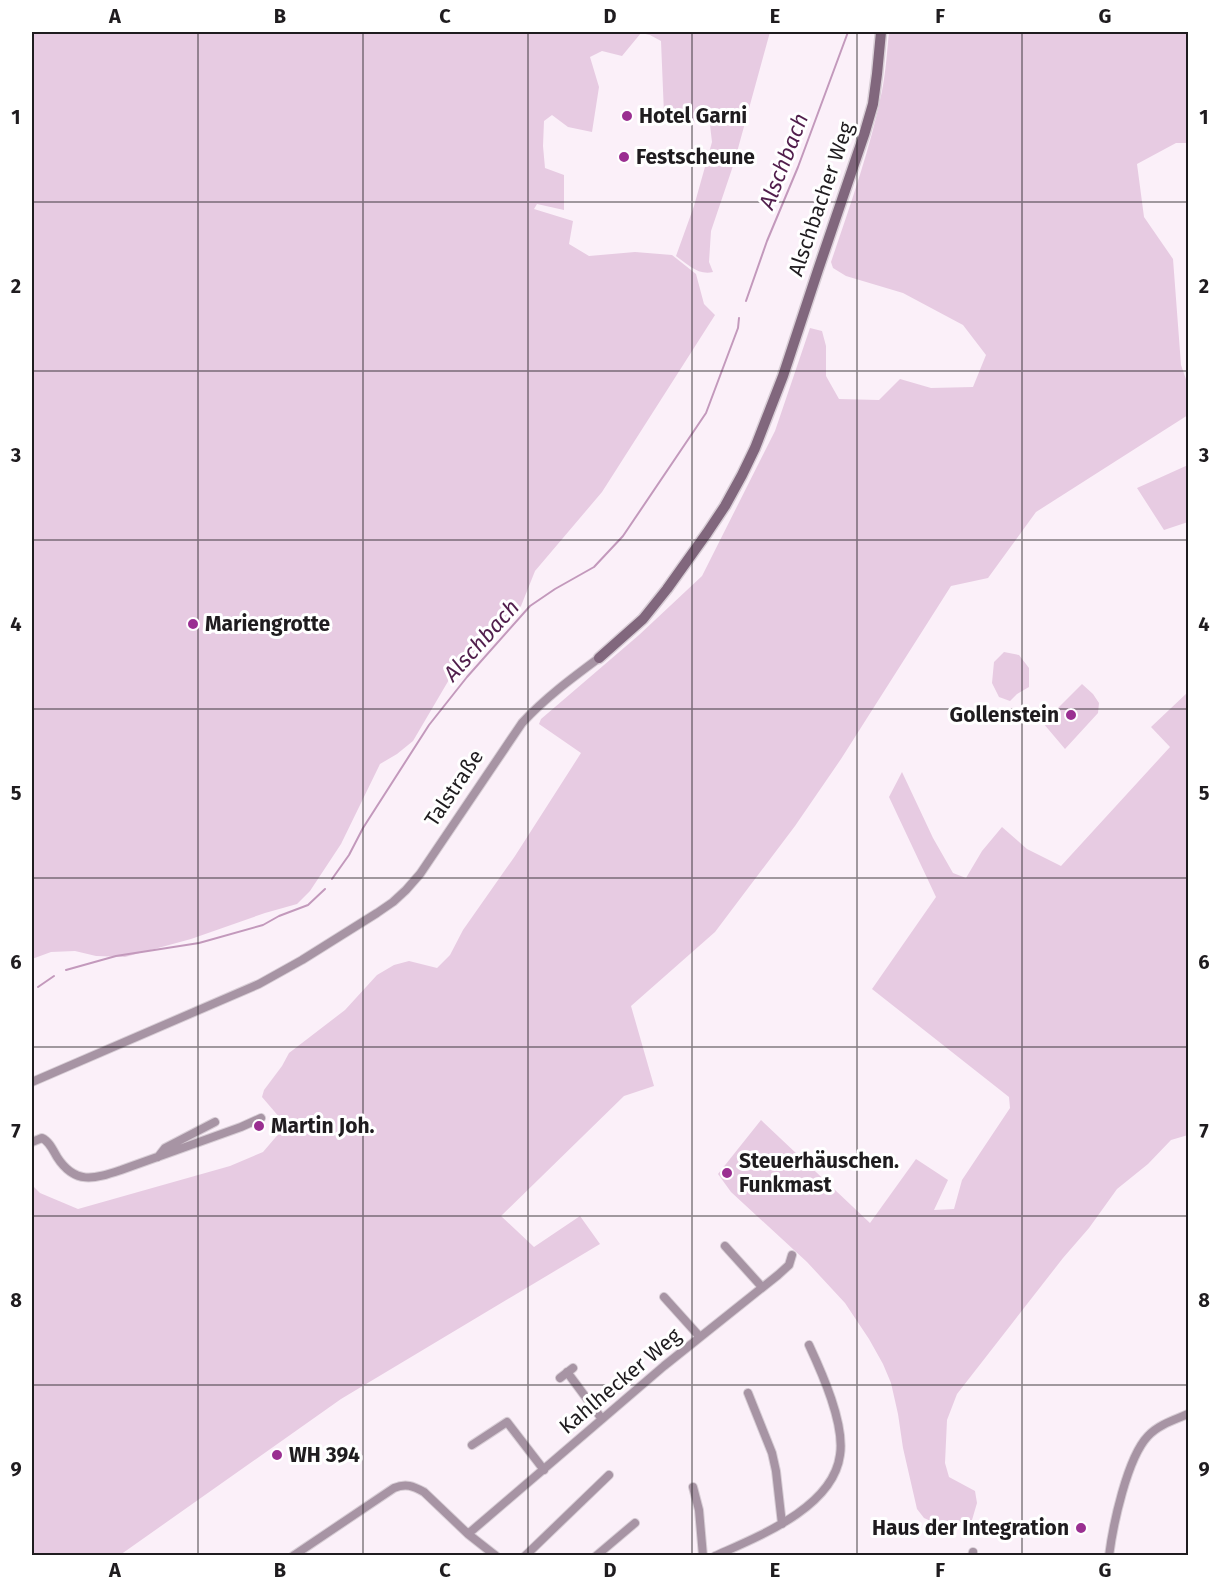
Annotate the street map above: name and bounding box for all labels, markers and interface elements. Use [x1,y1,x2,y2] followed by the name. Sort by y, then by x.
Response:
[108,4,122,28] text: A
[274,4,286,28] text: B
[439,4,451,28] text: C
[603,4,617,28] text: D
[770,4,780,28] text: E
[935,4,945,28] text: F
[1099,4,1111,28] text: G
[639,103,747,129] place label: Hotel Garni
[11,105,21,129] text: 1
[1199,105,1209,129] text: 1
[620,109,634,123] marker: Hotel Garni
[752,109,814,214] water label: Alschbach
[783,119,860,279] street label: Alschbacher Weg
[636,144,755,170] place label: Festscheune
[617,150,631,164] marker: Festscheune
[11,274,21,298] text: 2
[1199,274,1209,298] text: 2
[10,443,21,467] text: 3
[1198,443,1209,467] text: 3
[437,594,525,687] water label: Alschbach
[205,611,331,637] place label: Mariengrotte
[10,612,22,636] text: 4
[1198,612,1210,636] text: 4
[186,617,200,631] marker: Mariengrotte
[950,702,1059,728] place label: Gollenstein
[1064,708,1078,722] marker: Gollenstein
[419,745,489,831] street label: Talstraße
[11,781,22,805] text: 5
[1199,781,1210,805] text: 5
[10,950,22,974] text: 6
[1198,950,1210,974] text: 6
[271,1113,375,1139] place label: Martin Joh.
[11,1119,21,1143] text: 7
[252,1119,266,1133] marker: Martin Joh.
[1199,1119,1209,1143] text: 7
[739,1148,899,1198] place label: Steuerhäuschen. Funkmast
[720,1166,734,1180] marker: Steuerhäuschen. Funkmast
[10,1288,22,1312] text: 8
[1198,1288,1210,1312] text: 8
[554,1322,686,1440] street label: Kahlhecker Weg
[289,1442,360,1468] place label: WH 394
[270,1448,284,1462] marker: WH 394
[10,1457,22,1481] text: 9
[1198,1457,1210,1481] text: 9
[872,1515,1069,1541] place label: Haus der Integration
[1074,1521,1088,1535] marker: Haus der Integration
[108,1558,122,1582] text: A
[274,1558,286,1582] text: B
[439,1558,451,1582] text: C
[603,1558,617,1582] text: D
[770,1558,780,1582] text: E
[935,1558,945,1582] text: F
[1099,1558,1111,1582] text: G

